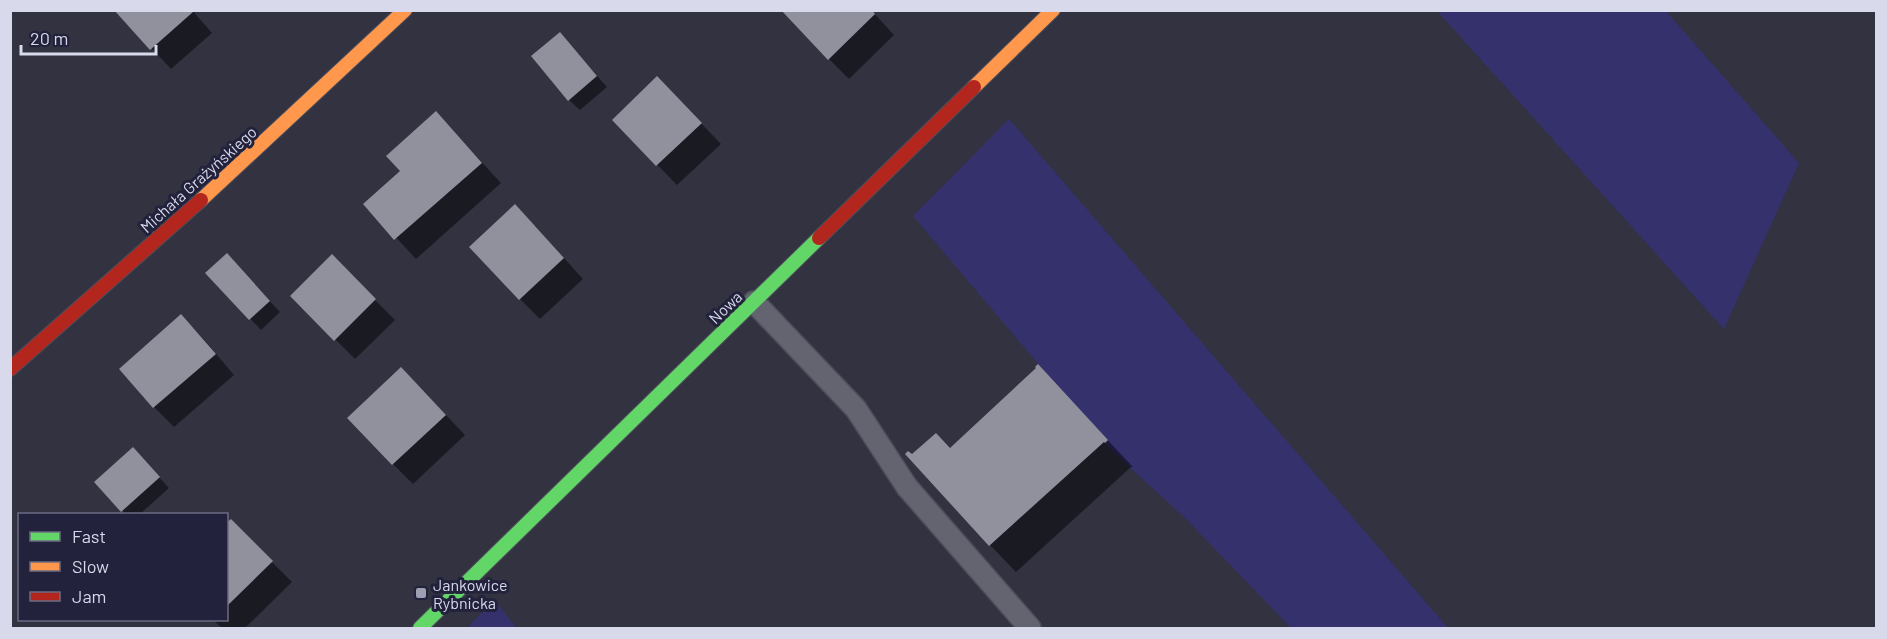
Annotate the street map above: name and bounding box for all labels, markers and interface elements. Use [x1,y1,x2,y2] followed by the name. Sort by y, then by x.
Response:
[21,18,156,56] scale bar
[30,27,68,49] text: 20 m
[136,122,260,236] street label: Michała Grażyńskiego
[704,287,746,327] street label: Nowa
[18,513,228,621] legend
[72,525,106,547] text: Fast
[72,555,109,577] text: Slow
[433,575,508,612] place label: Jankowice Rybnicka
[72,585,106,607] text: Jam
[414,586,428,600] marker: Jankowice Rybnicka

